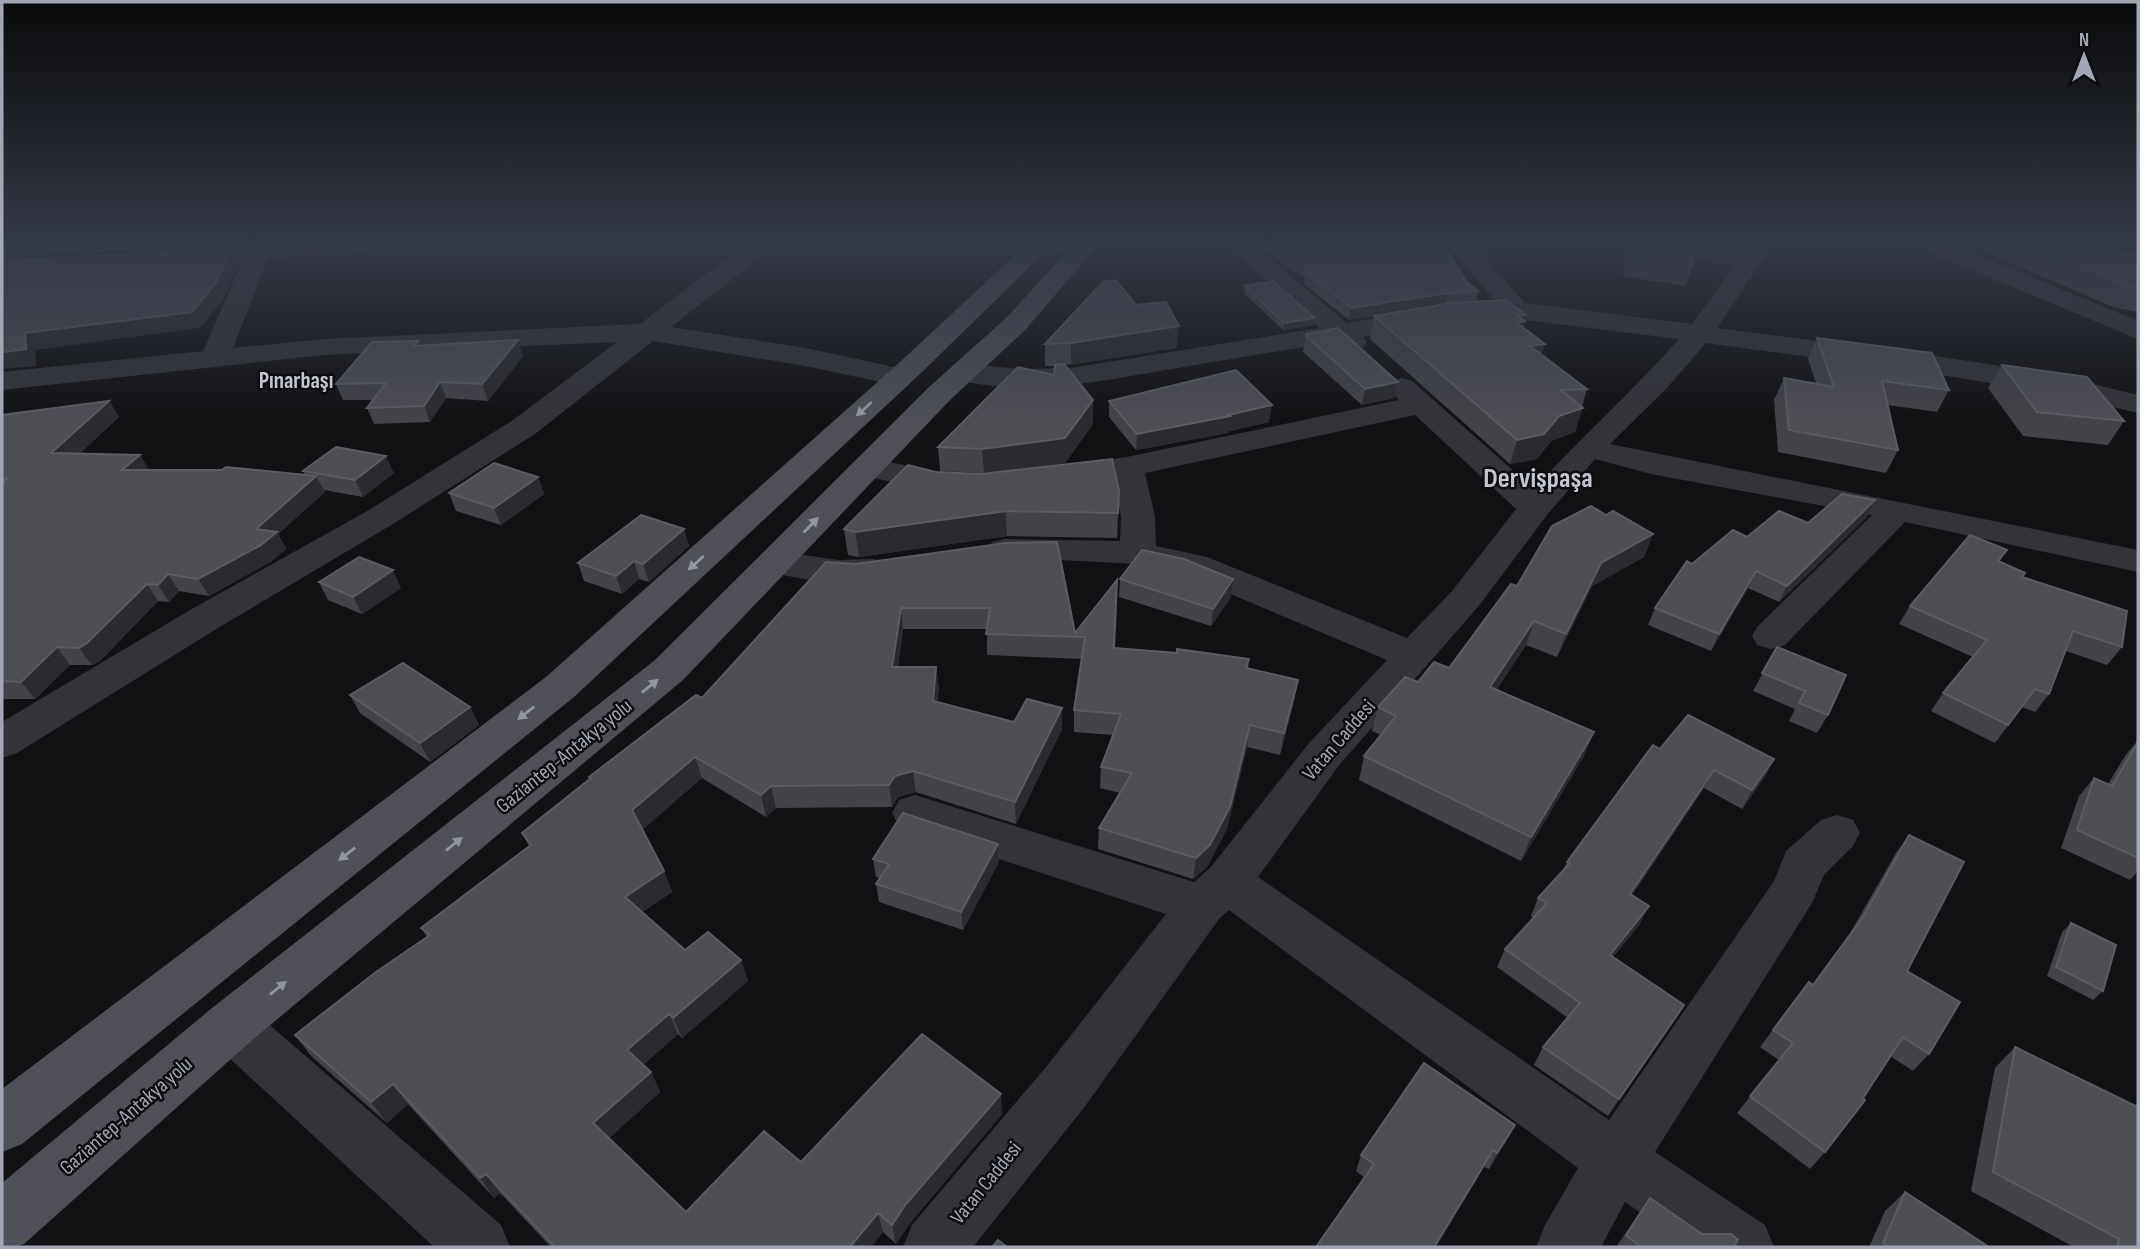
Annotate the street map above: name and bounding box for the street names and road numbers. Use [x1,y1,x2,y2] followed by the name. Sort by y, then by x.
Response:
[491,694,637,818] street label: Gaziantep-Antakya yolu
[1297,694,1381,786] street label: Vatan Caddesi
[55,1052,197,1180] street label: Gaziantep-Antakya yolu
[945,1137,1027,1229] street label: Vatan Caddesi

